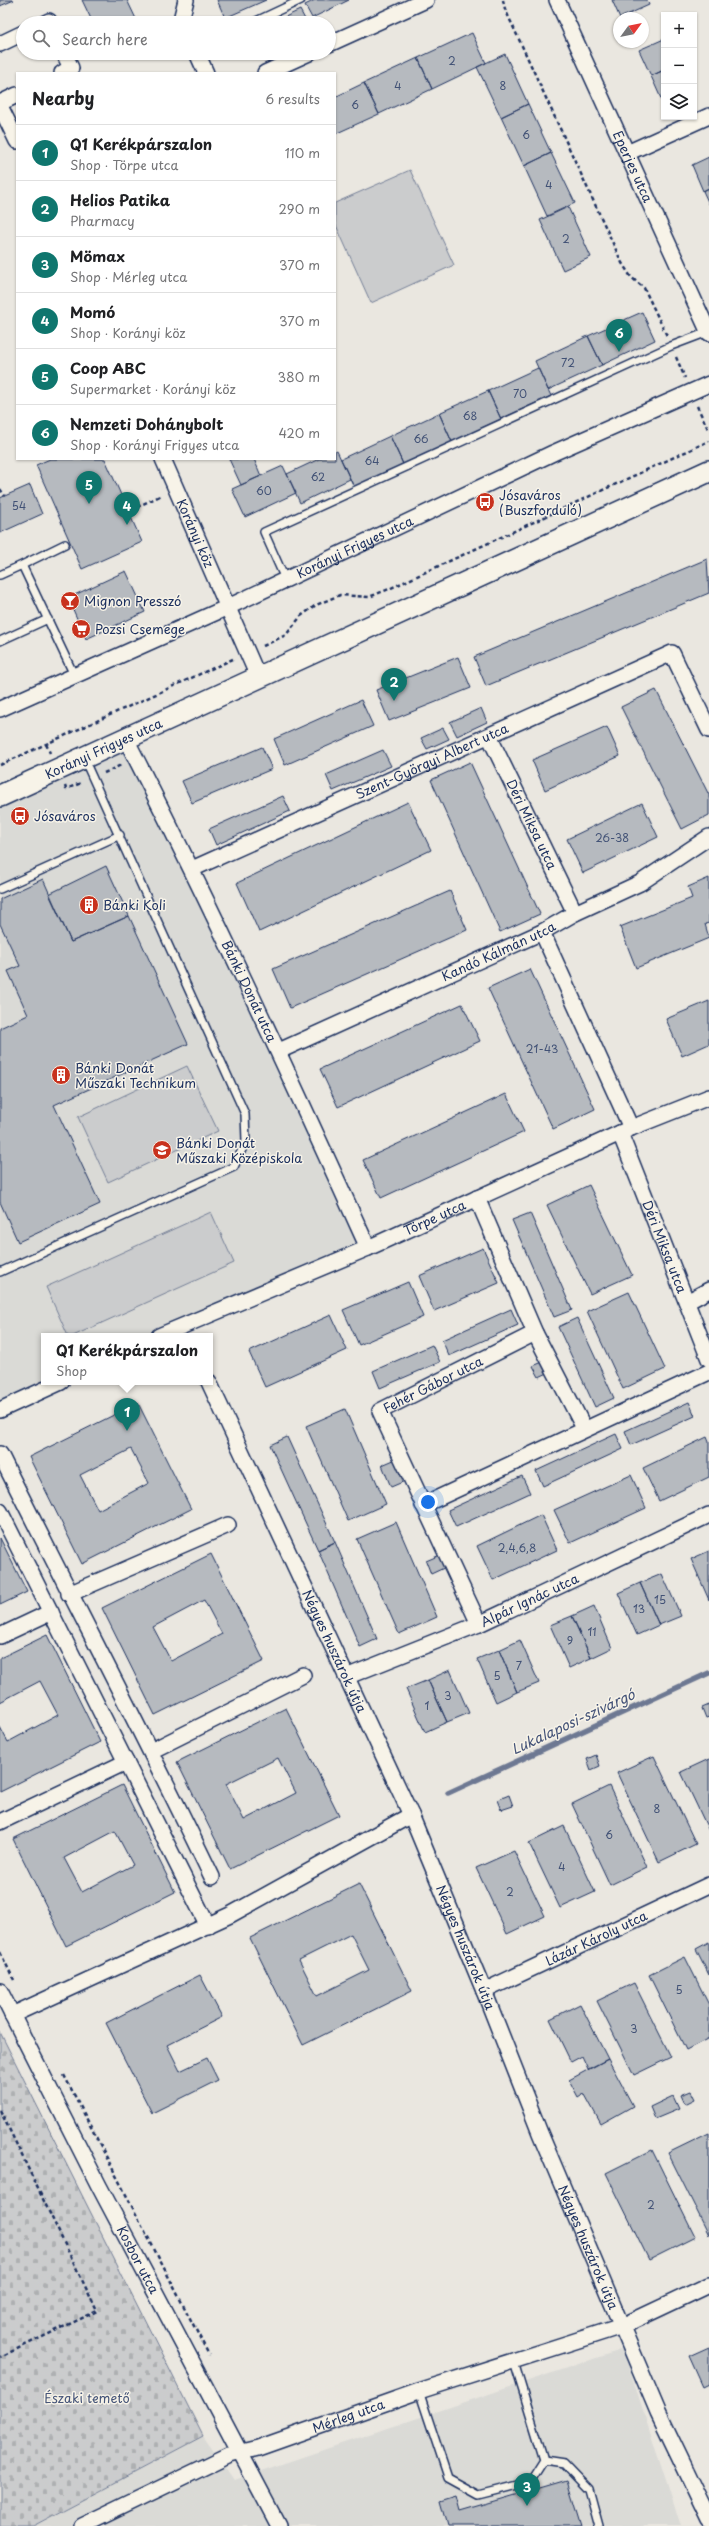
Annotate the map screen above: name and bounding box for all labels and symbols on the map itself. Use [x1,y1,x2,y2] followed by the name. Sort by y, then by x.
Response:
[613,12,649,48] north arrow
[448,52,456,69] house number: 2
[394,77,402,94] house number: 4
[500,77,507,94] house number: 8
[351,96,359,113] house number: 6
[522,126,530,143] house number: 6
[609,127,658,206] street label: Eperjes utca
[545,176,553,193] house number: 4
[562,230,570,247] house number: 2
[606,319,632,352] pin: 6
[561,354,575,371] house number: 72
[513,385,527,402] house number: 70
[463,407,477,424] house number: 68
[413,430,429,447] house number: 66
[365,452,379,469] house number: 64
[311,468,325,485] house number: 62
[76,471,102,504] pin: 5
[256,482,272,499] house number: 60
[499,485,582,519] place label: Jósaváros (Buszforduló)
[474,491,496,513] bus stop icon: Jósaváros (Buszforduló)
[114,492,140,525] pin: 4
[172,496,219,570] street label: Korányi köz
[12,497,26,514] house number: 54
[293,510,417,582] street label: Korányi Frigyes utca
[59,590,81,612] bar icon: Mignon Presszó
[84,591,181,610] place label: Mignon Presszó
[70,618,92,640] supermarket icon: Pozsi Csemege
[95,619,185,638] place label: Pozsi Csemege
[381,668,407,701] pin: 2
[42,713,166,783] street label: Korányi Frigyes utca
[352,718,512,803] street label: Szent-Györgyi Albert utca
[502,776,562,872] street label: Déri Miksa utca
[9,805,31,827] bus stop icon: Jósaváros
[34,806,96,825] place label: Jósaváros
[595,829,629,846] house number: 26-38
[78,894,100,916] building icon: Bánki Koli
[103,895,166,914] place label: Bánki Koli
[438,916,560,985] street label: Kandó Kálmán utca
[218,937,283,1046] street label: Bánki Donát utca
[526,1040,558,1057] house number: 21-43
[75,1058,196,1092] place label: Bánki Donát Műszaki Technikum
[50,1064,72,1086] building icon: Bánki Donát Műszaki Technikum
[176,1133,303,1167] place label: Bánki Donát Műszaki Középiskola
[151,1139,173,1161] school or university icon: Bánki Donát Műszaki Középiskola
[400,1194,469,1240] street label: Törpe utca
[638,1197,692,1296] street label: Déri Miksa utca
[379,1350,487,1417] street label: Fehér Gábor utca
[114,1398,140,1431] pin: 1
[418,1492,438,1512] your location
[498,1539,536,1556] house number: 2,4,6,8
[477,1568,582,1631] street label: Alpár Ignác utca
[298,1587,372,1716] street label: Négyes huszárok útja
[654,1591,666,1608] house number: 15
[633,1600,645,1617] house number: 13
[587,1623,597,1640] house number: 11
[567,1632,573,1649] house number: 9
[516,1657,522,1674] house number: 7
[493,1667,501,1684] house number: 5
[508,1683,639,1759] water label: Lukalaposi-szivárgó
[444,1687,452,1704] house number: 3
[425,1697,430,1714] house number: 1
[654,1800,661,1817] house number: 8
[605,1826,613,1843] house number: 6
[558,1858,566,1875] house number: 4
[432,1882,500,2012] street label: Négyes huszárok útja
[506,1883,514,1900] house number: 2
[542,1905,651,1970] street label: Lázár Károly utca
[675,1981,683,1998] house number: 5
[630,2020,638,2037] house number: 3
[554,2182,624,2312] street label: Négyes huszárok útja
[647,2196,655,2213] house number: 2
[113,2222,165,2298] street label: Kosbor utca
[44,2388,130,2407] park label: Északi temető
[310,2394,388,2437] street label: Mérleg utca
[514,2473,540,2506] pin: 3

